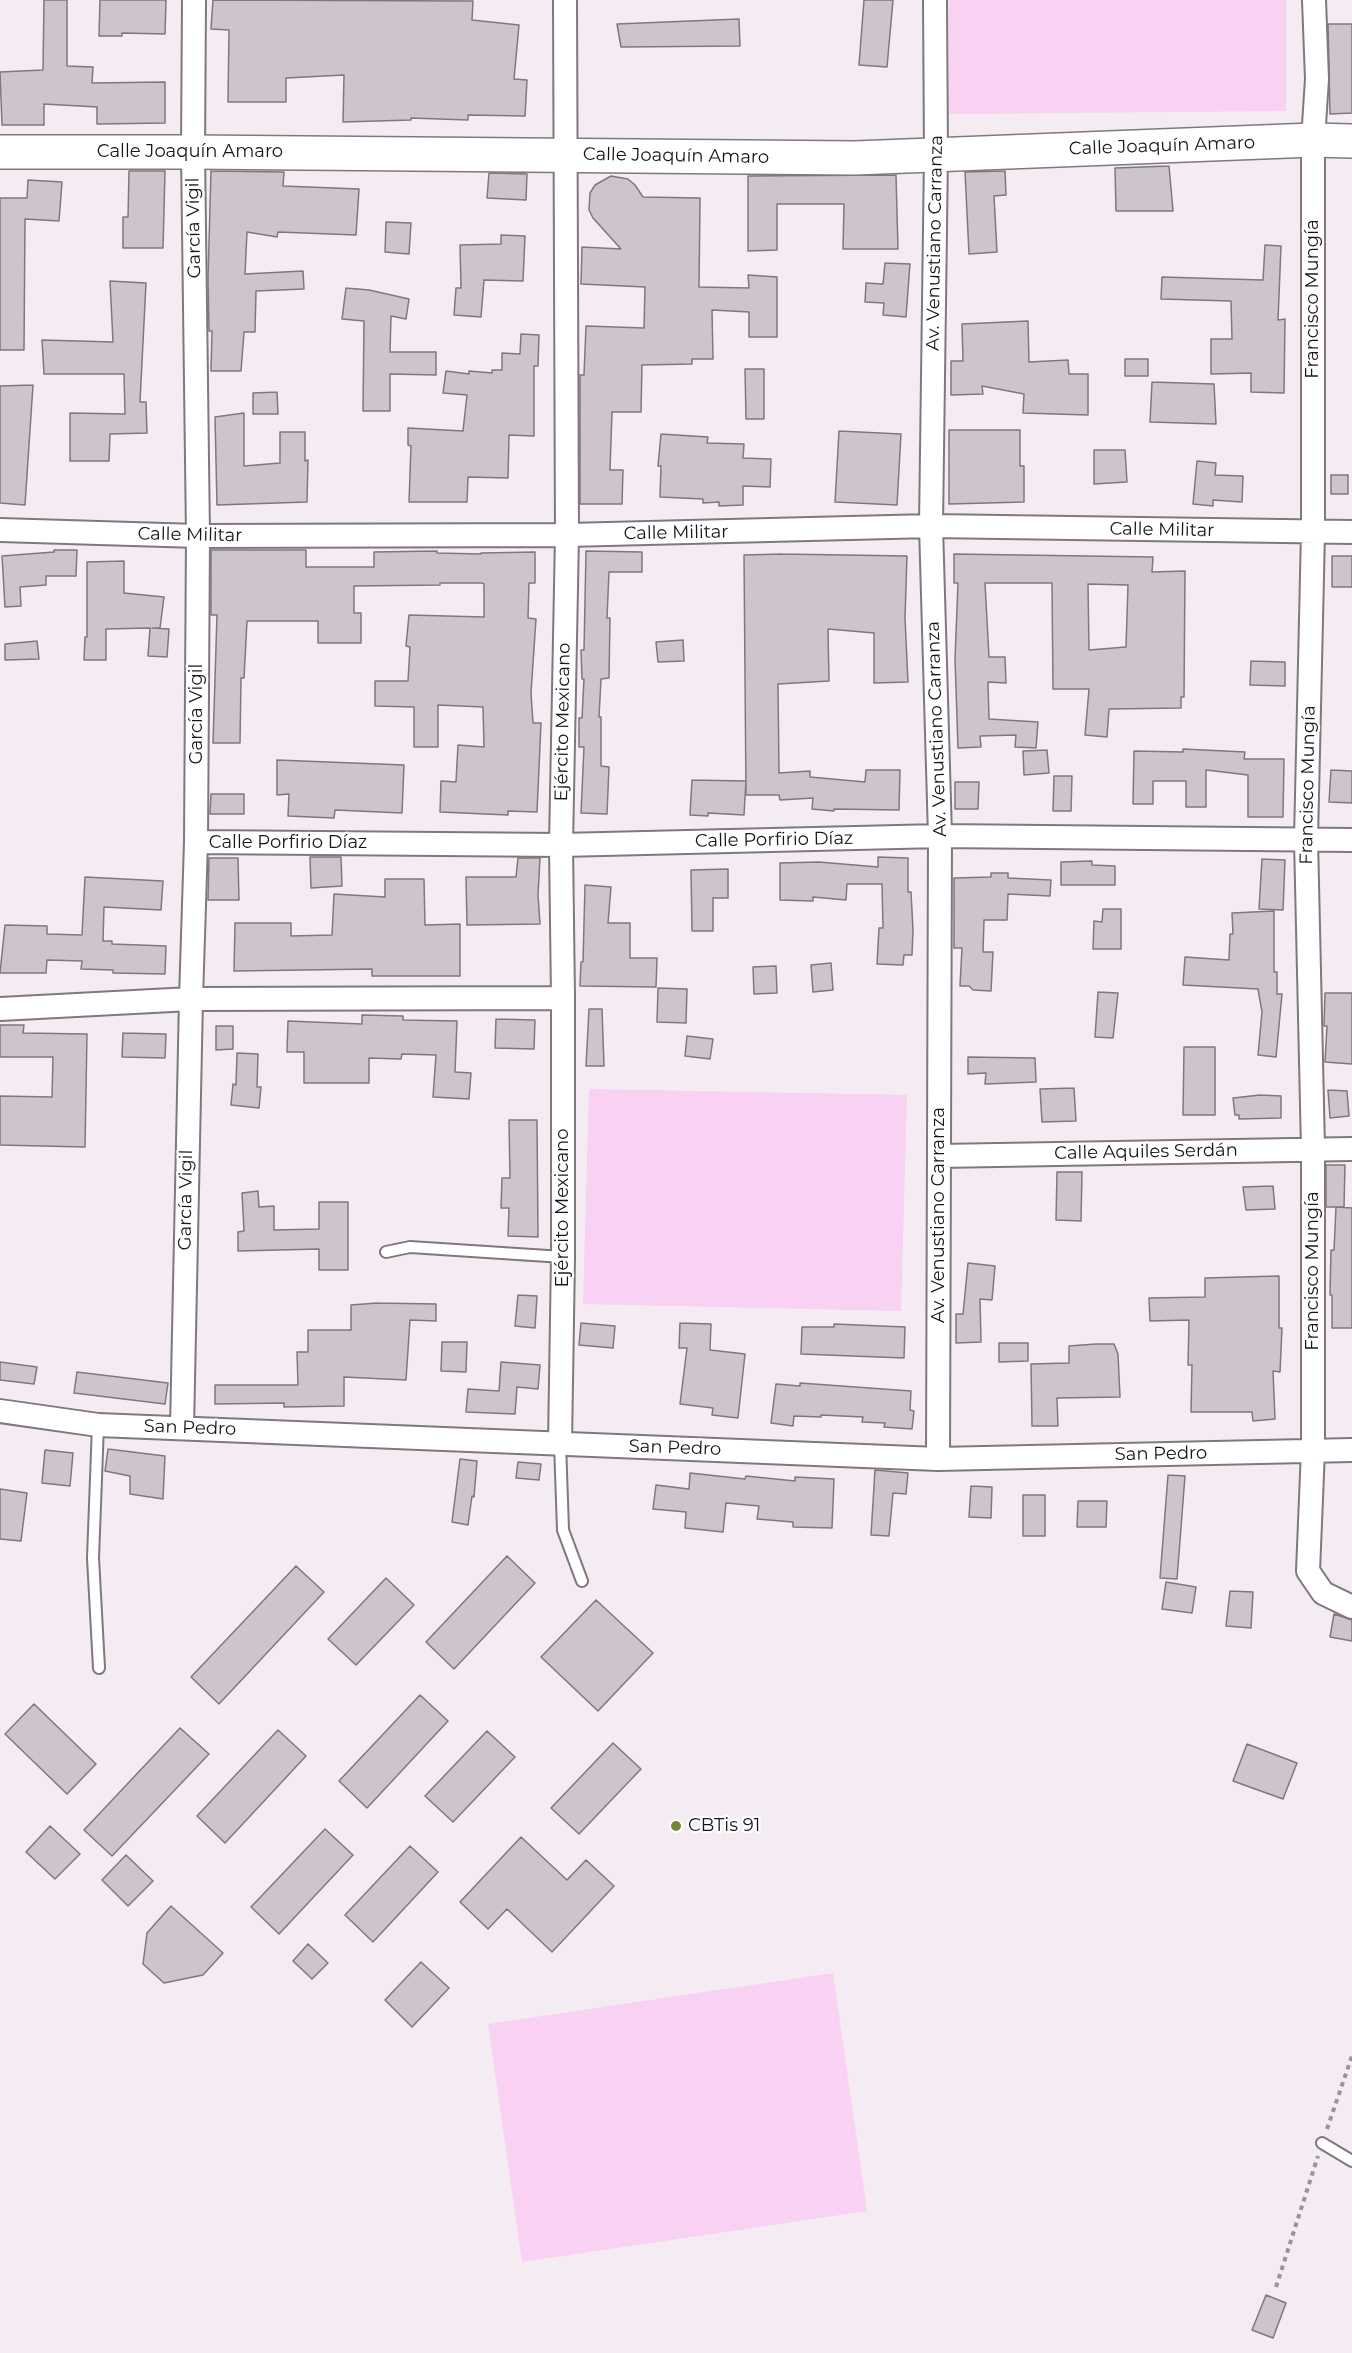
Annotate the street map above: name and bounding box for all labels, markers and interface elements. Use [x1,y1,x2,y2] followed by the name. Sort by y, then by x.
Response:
[1069,132,1255,160] street label: Calle Joaquín Amaro
[922,135,948,351] street label: Av. Venustiano Carranza
[97,141,283,163] street label: Calle Joaquín Amaro
[583,144,769,168] street label: Calle Joaquín Amaro
[182,177,206,279] street label: García Vigil
[1302,219,1324,379] street label: Francisco Mungía
[1109,518,1215,542] street label: Calle Militar
[623,521,729,545] street label: Calle Militar
[137,523,243,547] street label: Calle Militar
[922,621,952,837] street label: Av. Venustiano Carranza
[551,642,575,802] street label: Ejército Mexicano
[186,664,208,764] street label: García Vigil
[1296,705,1320,865] street label: Francisco Mungía
[695,828,853,852] street label: Calle Porfirio Díaz
[209,832,367,854] street label: Calle Porfirio Díaz
[928,1107,950,1323] street label: Av. Venustiano Carranza
[552,1129,574,1287] street label: Ejército Mexicano
[1054,1140,1238,1164] street label: Calle Aquiles Serdán
[174,1149,198,1251] street label: García Vigil
[1302,1191,1324,1351] street label: Francisco Mungía
[143,1416,237,1440] street label: San Pedro
[628,1436,722,1460] street label: San Pedro
[1115,1442,1207,1466] street label: San Pedro
[688,1815,760,1837] place label: CBTis 91
[669,1819,683,1833] marker: CBTis 91

